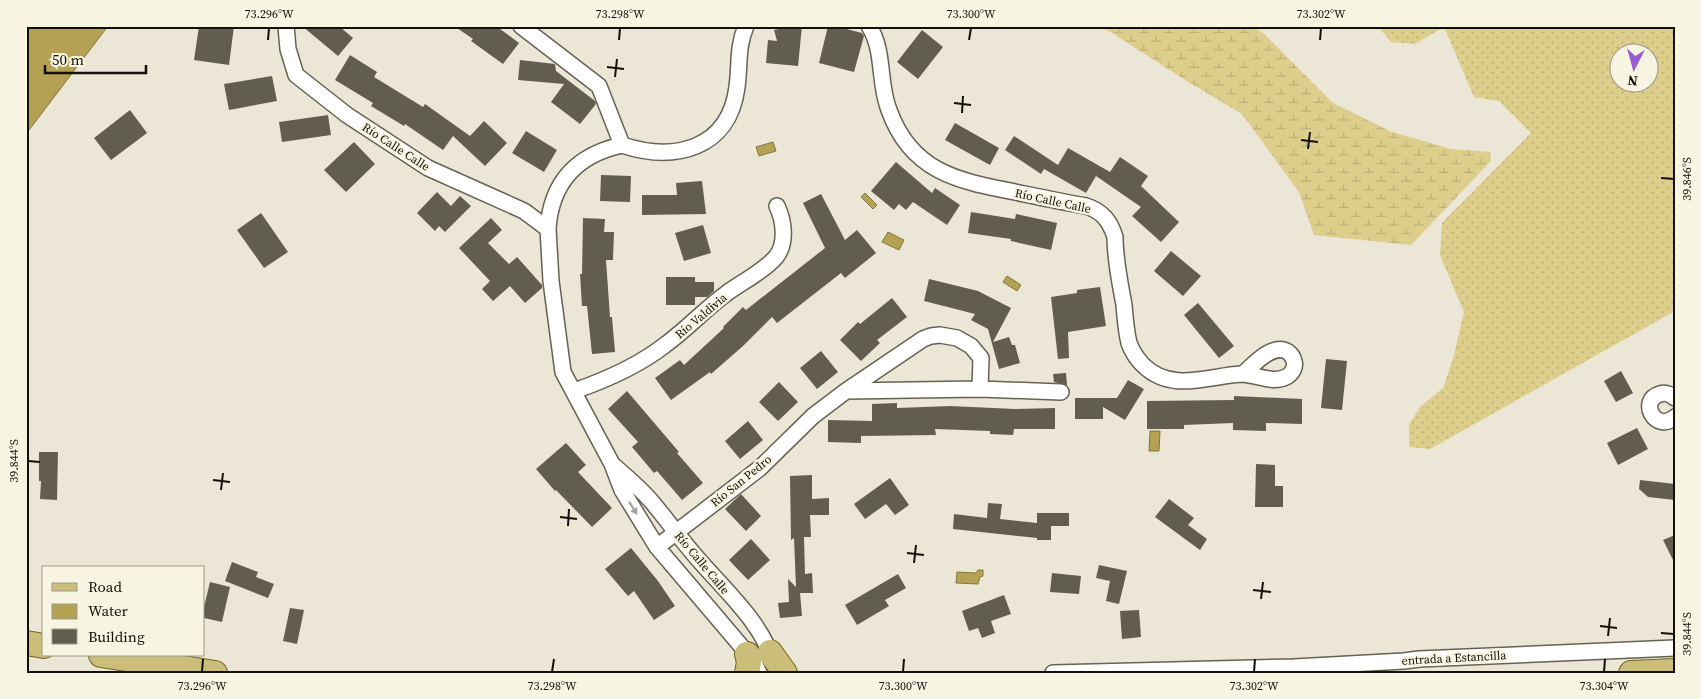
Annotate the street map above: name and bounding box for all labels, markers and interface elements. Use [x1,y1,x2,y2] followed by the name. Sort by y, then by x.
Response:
[244,6,294,22] text: 73.296°W
[595,6,645,22] text: 73.298°W
[946,6,996,22] text: 73.300°W
[1296,6,1346,22] text: 73.302°W
[45,42,146,74] scale bar
[1608,42,1658,92] north arrow
[52,49,84,70] text: 50 m
[1627,70,1639,91] text: N
[359,119,433,175] street label: Río Calle Calle
[1679,157,1695,201] text: 39.846°S
[1013,185,1093,217] street label: Río Calle Calle
[672,289,731,342] street label: Río Valdivia
[6,439,22,483] text: 39.844°S
[707,451,775,511] street label: Río San Pedro
[628,502,637,515] one-way arrow
[671,528,733,598] street label: Río Calle Calle
[42,566,205,656] legend
[88,576,122,597] text: Road
[88,600,129,621] text: Water
[1679,612,1695,656] text: 39.844°S
[88,626,145,647] text: Building
[1401,647,1508,669] street label: entrada a Estancilla
[177,678,227,694] text: 73.296°W
[527,678,577,694] text: 73.298°W
[878,678,928,694] text: 73.300°W
[1229,678,1279,694] text: 73.302°W
[1579,678,1629,694] text: 73.304°W

